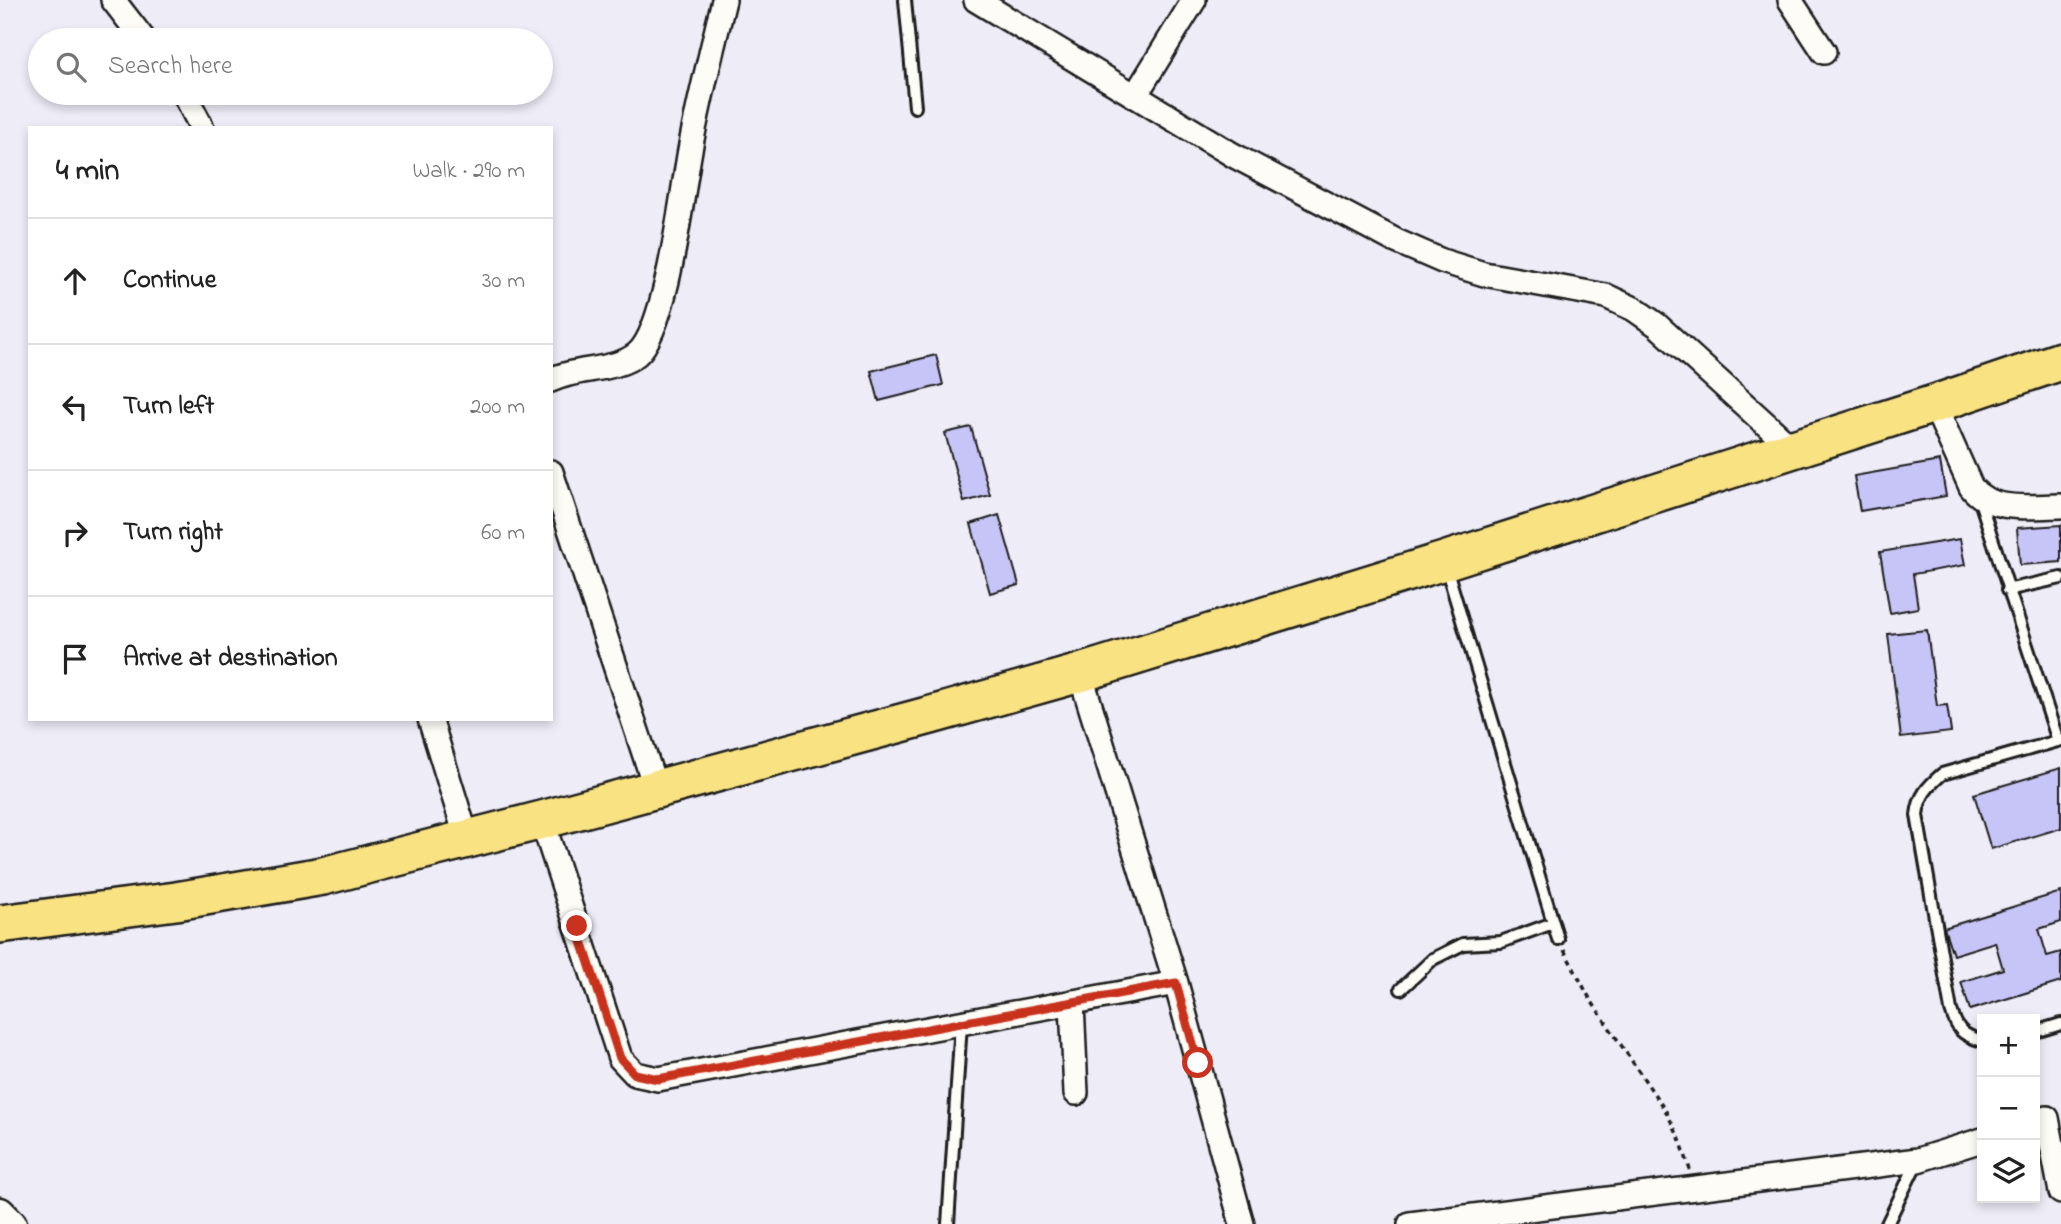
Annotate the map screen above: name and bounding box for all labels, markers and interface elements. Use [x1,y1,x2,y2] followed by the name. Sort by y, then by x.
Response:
[28,28,553,105] search box
[52,48,90,86] icon: search
[108,48,233,86] text: Search here
[56,150,119,194] text: 4 min
[413,155,525,188] text: Walk · 290 m
[56,262,94,300] icon: ahead
[123,262,216,300] text: Continue
[482,265,525,298] text: 30 m
[56,388,94,426] icon: left
[123,388,214,426] text: Turn left
[470,391,525,424] text: 200 m
[56,514,94,552] icon: right
[123,514,223,552] text: Turn right
[481,517,525,550] text: 60 m
[56,640,94,678] icon: arrive
[123,640,338,678] text: Arrive at destination
[561,910,592,941] route end
[1977,1014,2040,1203] map controls
[1977,1014,2040,1077] button: +
[1182,1047,1213,1078] route start
[1977,1077,2040,1140] button: −
[1977,1140,2040,1203] button: layers

